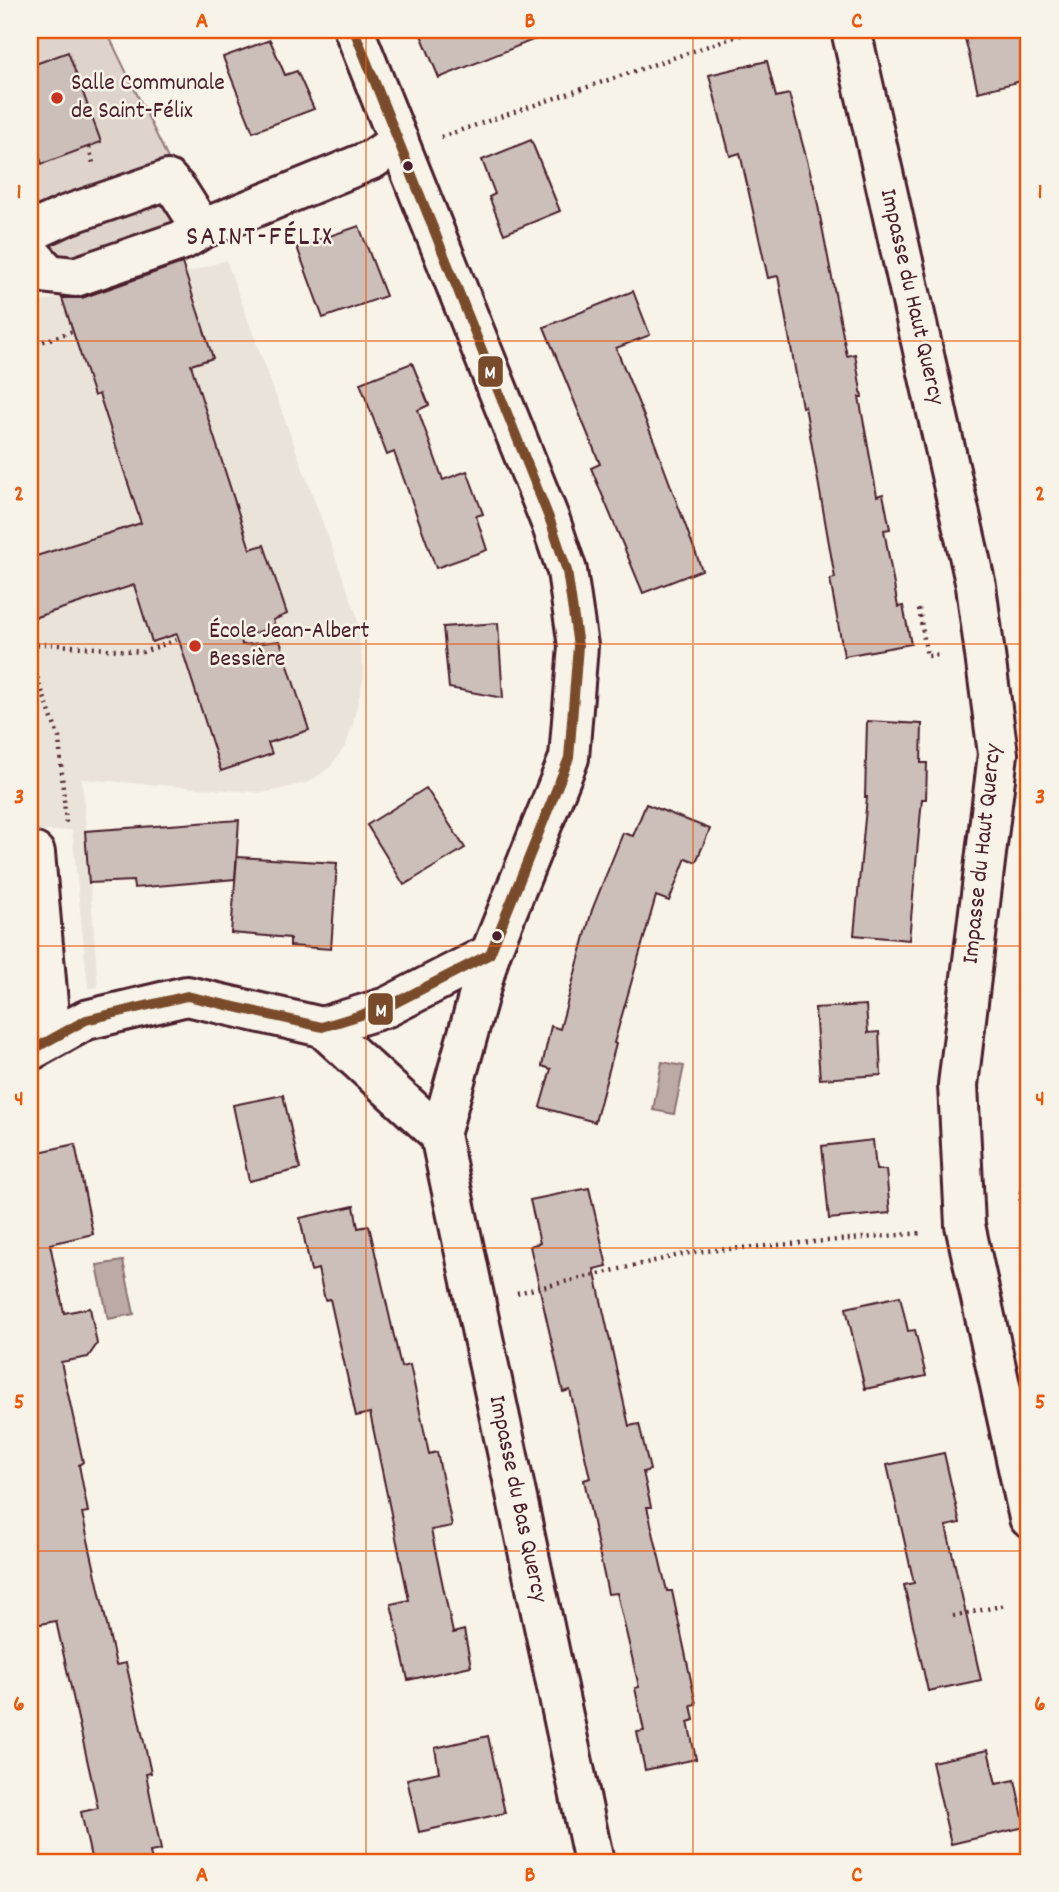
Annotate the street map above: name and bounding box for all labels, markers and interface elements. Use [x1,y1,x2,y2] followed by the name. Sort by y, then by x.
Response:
[196,6,208,39] text: A
[525,6,536,39] text: B
[851,6,863,39] text: C
[71,67,225,129] place label: Salle Communale de Saint-Félix
[49,90,65,106] marker: Salle Communale de Saint-Félix
[401,159,415,173] unlabelled marker
[16,177,22,210] text: 1
[1037,177,1043,210] text: 1
[870,186,953,410] street label: Impasse du Haut Quercy
[186,219,334,259] district label: SAINT-FÉLIX
[477,355,504,388] line badge: M
[484,361,496,388] text: M
[14,479,24,512] text: 2
[1035,479,1045,512] text: 2
[209,615,370,677] place label: École Jean-Albert Bessière
[187,638,203,654] marker: École Jean-Albert Bessière
[955,741,1012,966] street label: Impasse du Haut Quercy
[14,782,24,815] text: 3
[1035,782,1045,815] text: 3
[490,929,504,943] unlabelled marker
[367,992,394,1026] line badge: M
[375,999,387,1026] text: M
[14,1084,24,1117] text: 4
[1035,1084,1045,1117] text: 4
[14,1387,24,1420] text: 5
[1035,1387,1045,1420] text: 5
[478,1392,556,1607] street label: Impasse du Bas Quercy
[13,1689,25,1722] text: 6
[1034,1689,1046,1722] text: 6
[196,1860,208,1892] text: A
[525,1860,536,1892] text: B
[851,1860,863,1892] text: C

